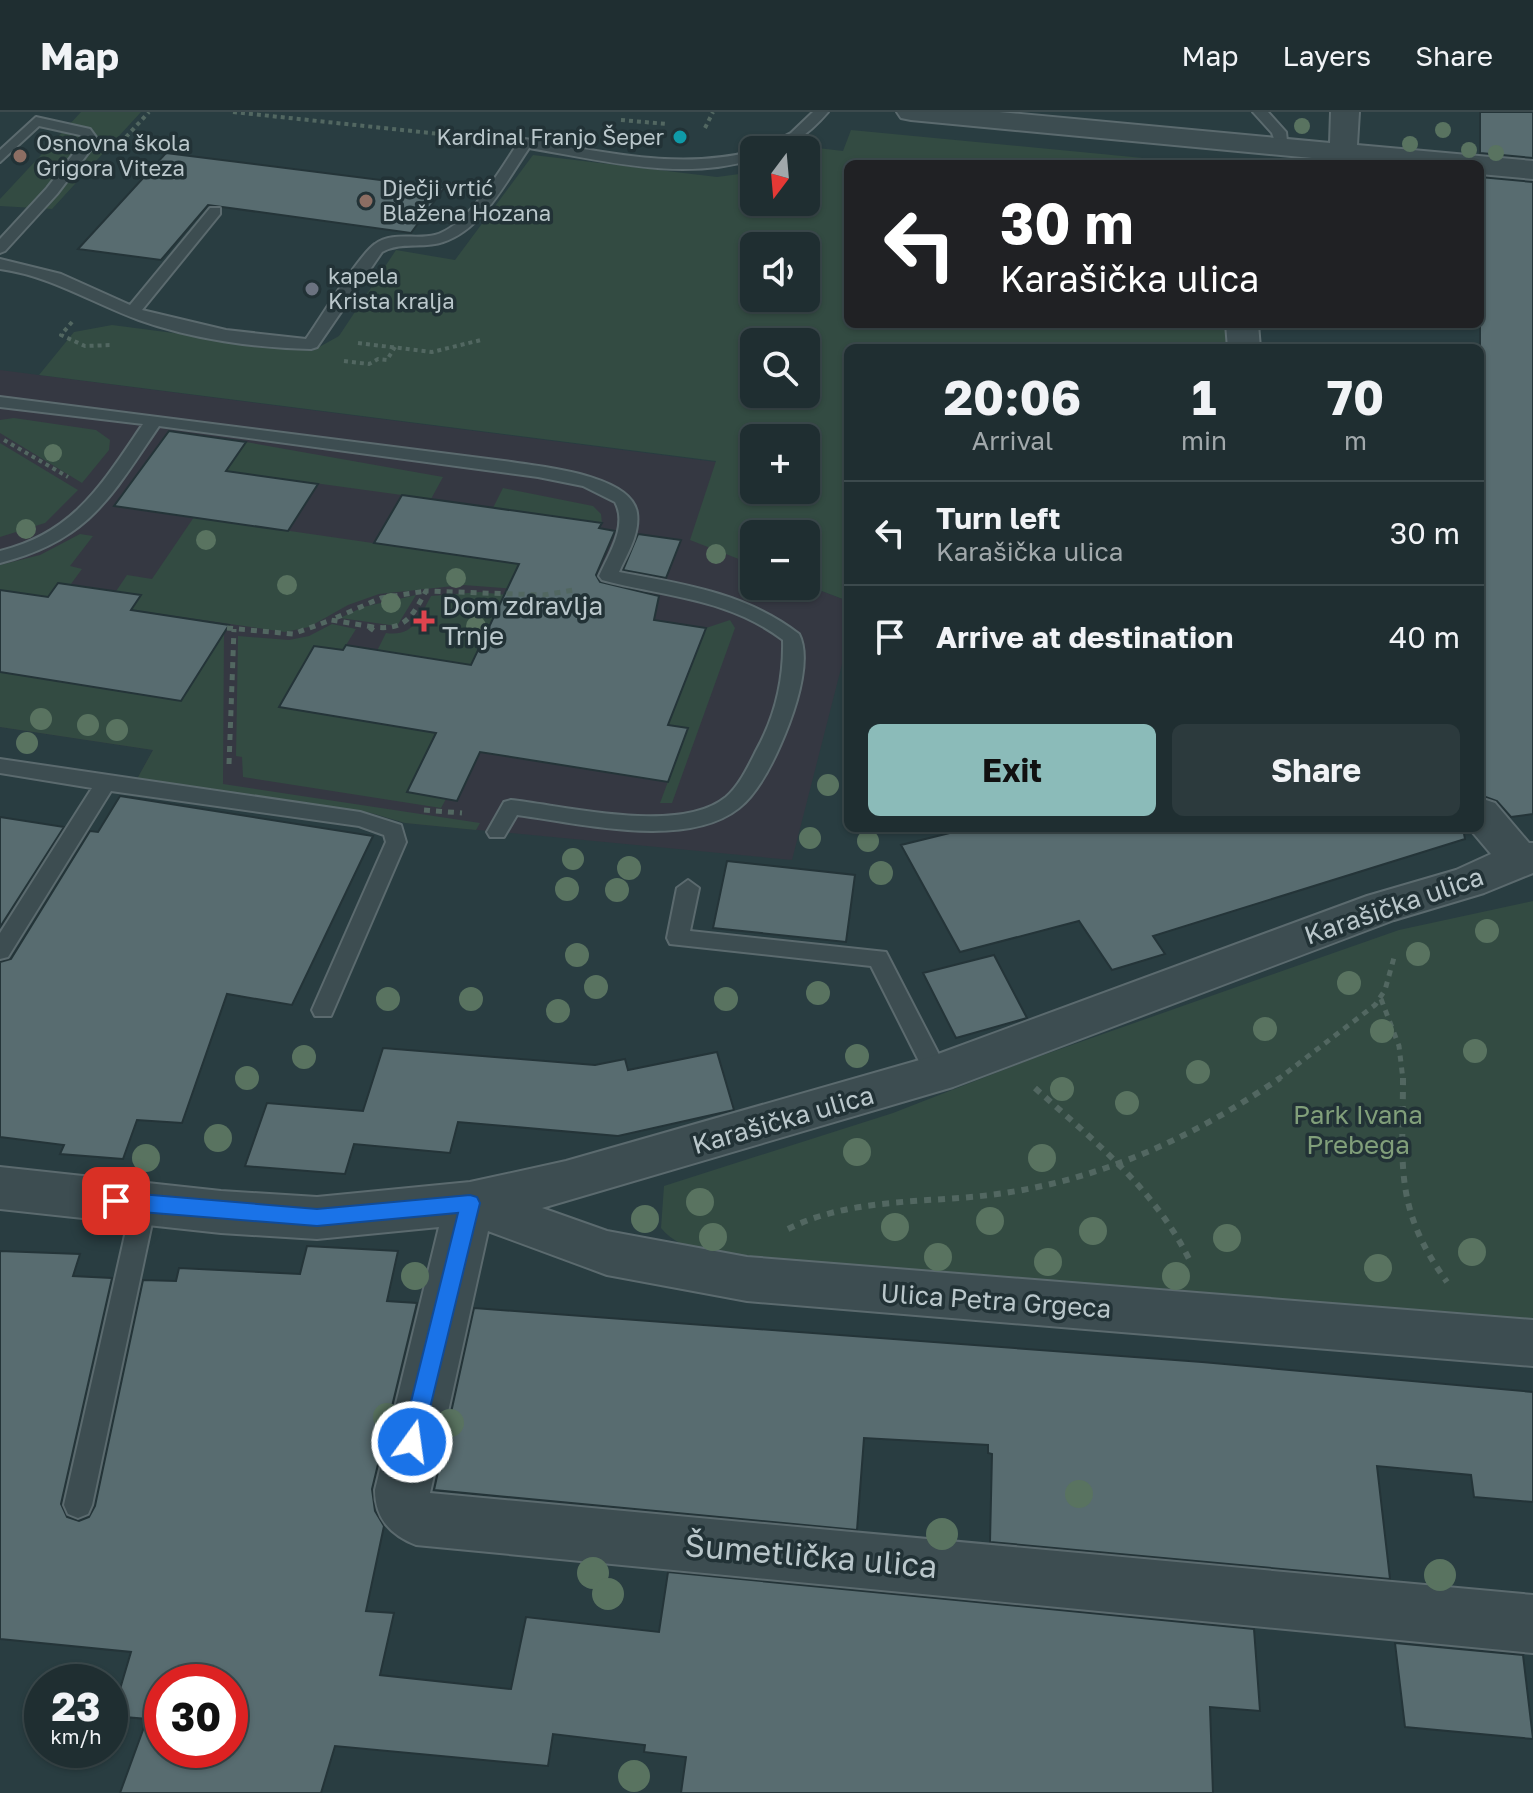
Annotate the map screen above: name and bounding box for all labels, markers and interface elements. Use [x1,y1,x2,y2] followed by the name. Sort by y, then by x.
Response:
[40,33,119,78] text: Map
[1181,39,1239,72] text: Map
[1283,39,1371,72] text: Layers
[1415,39,1493,72] text: Share
[437,123,664,150] place label: Kardinal Franjo Šeper
[671,128,689,146] marker: Kardinal Franjo Šeper
[36,129,190,181] place label: Osnovna škola Grigora Viteza
[740,136,820,216] north arrow
[740,136,820,600] map controls
[11,147,29,165] marker: Osnovna škola Grigora Viteza
[382,174,551,226] place label: Dječji vrtić Blažena Hozana
[1000,189,1134,256] text: 30 m
[357,192,375,210] marker: Dječji vrtić Blažena Hozana
[868,192,972,296] icon: left
[740,232,820,312] button: sound
[1000,257,1259,300] text: Karašička ulica
[328,262,455,314] place label: kapela Krista kralja
[303,280,321,298] marker: kapela Krista kralja
[740,328,820,408] button: search
[944,368,1081,426] text: 20:06
[1192,368,1216,426] text: 1
[1327,368,1384,426] text: 70
[740,424,820,504] button: +
[972,425,1053,456] text: Arrival
[1181,425,1227,456] text: min
[1344,425,1367,456] text: m
[936,500,1061,536] text: Turn left
[868,511,912,555] icon: left
[1390,515,1460,551] text: 30 m
[740,520,820,600] button: −
[936,536,1123,567] text: Karašička ulica
[442,590,603,651] place label: Dom zdravlja Trnje
[413,610,435,632] marker: Dom zdravlja Trnje
[868,615,912,659] icon: arrive
[936,619,1233,655] text: Arrive at destination
[1389,619,1460,655] text: 40 m
[868,724,1156,816] button: Exit
[1172,724,1460,816] button: Share
[1300,860,1487,951] street label: Karašička ulica
[689,1079,877,1160] street label: Karašička ulica
[1293,1099,1423,1160] park label: Park Ivana Prebega
[82,1167,150,1235] pin
[94,1179,138,1223] icon: arrive
[880,1277,1112,1324] street label: Ulica Petra Grgeca
[370,1400,454,1484] position arrow
[683,1525,939,1585] street label: Šumetlička ulica
[144,1664,248,1768] speed limit sign: 30
[52,1682,100,1730] text: 23
[51,1724,101,1748] text: km/h

